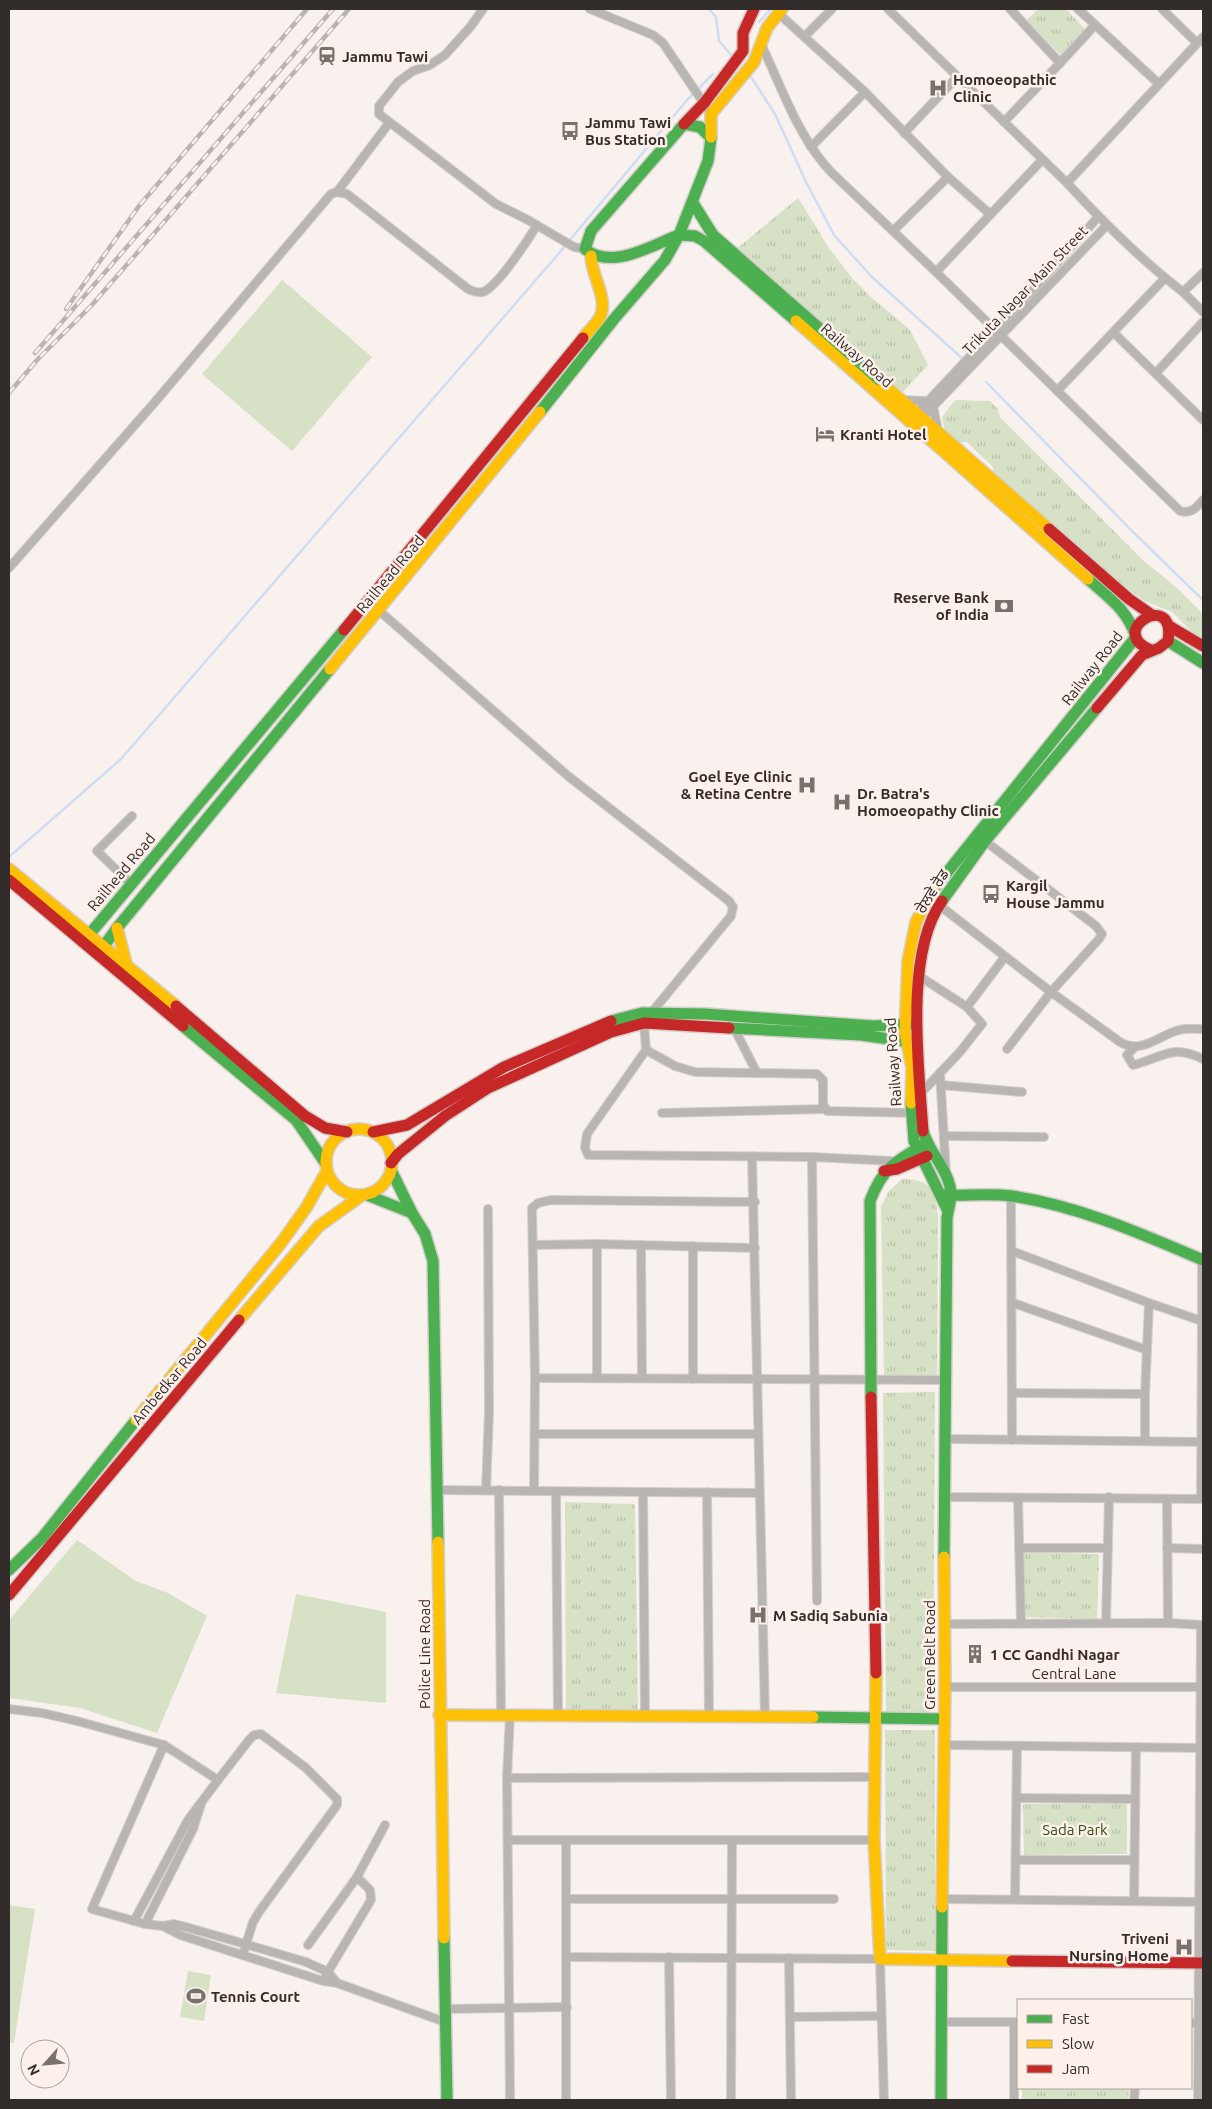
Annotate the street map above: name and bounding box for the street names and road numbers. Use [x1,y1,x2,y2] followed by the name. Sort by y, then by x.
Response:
[959,222,1091,358] street label: Trikuta Nagar Main Street
[818,319,896,391] street label: Railway Road
[353,532,427,616] street label: Railhead Road
[1058,628,1126,708] street label: Railway Road
[84,830,158,914] street label: Railhead Road
[911,865,953,917] street label: ਰੇਲਵੇ ਰੋਡ
[881,1017,905,1107] street label: Railway Road
[128,1334,210,1428] street label: Ambedkar Road
[416,1599,433,1709] street label: Police Line Road
[921,1600,938,1710] street label: Green Belt Road
[1032,1665,1116,1682] street label: Central Lane

